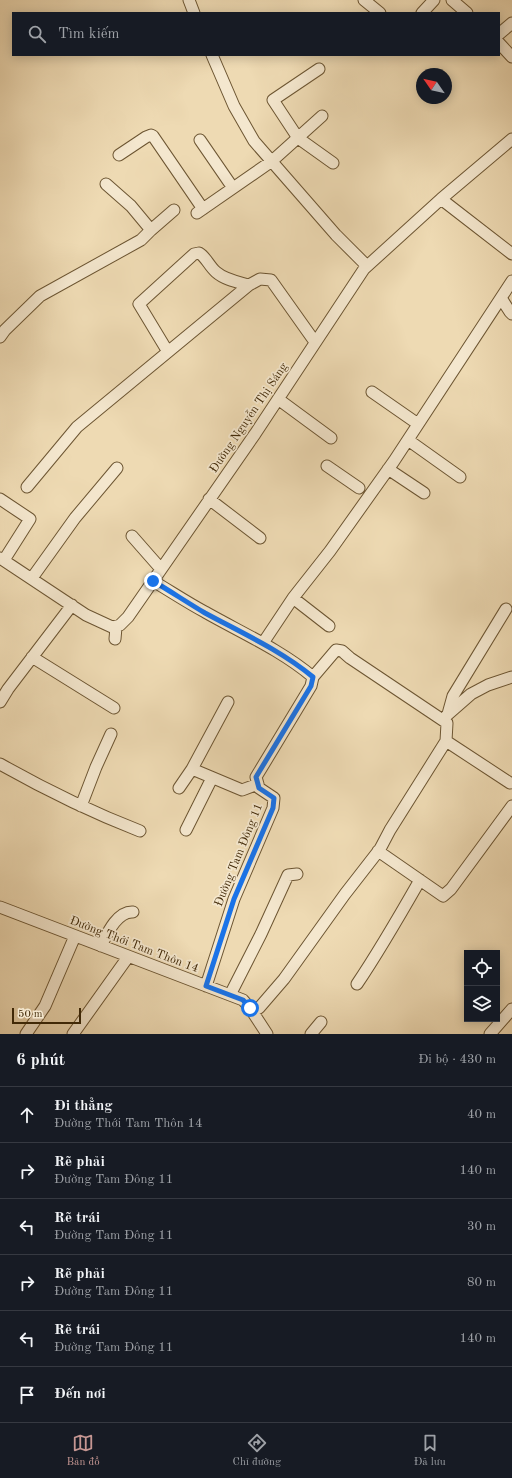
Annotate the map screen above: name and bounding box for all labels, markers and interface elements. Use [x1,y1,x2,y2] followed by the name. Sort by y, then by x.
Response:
[12,12,500,56] search box
[26,23,48,45] icon: search
[58,27,120,42] text: Tìm kiếm
[416,68,452,104] north arrow
[207,360,290,475] street label: Đường Nguyễn Thị Sáng
[144,572,162,590] route end
[213,802,265,908] street label: Đường Tam Đông 11
[68,915,200,975] street label: Đường Thới Tam Thôn 14
[464,950,500,1022] map controls
[464,950,500,986] button: locate
[464,986,500,1022] button: layers
[241,999,259,1017] route start
[12,1006,81,1025] scale bar
[18,1009,43,1020] text: 50 m
[16,1052,65,1069] text: 6 phút
[418,1053,496,1066] text: Đi bộ · 430 m
[54,1099,113,1114] text: Đi thẳng
[16,1104,38,1126] icon: ahead
[467,1108,496,1121] text: 40 m
[54,1117,203,1130] text: Đường Thới Tam Thôn 14
[54,1155,105,1170] text: Rẽ phải
[16,1160,38,1182] icon: right
[459,1164,496,1177] text: 140 m
[54,1173,173,1186] text: Đường Tam Đông 11
[54,1211,100,1226] text: Rẽ trái
[16,1216,38,1238] icon: left
[467,1220,496,1233] text: 30 m
[54,1229,173,1242] text: Đường Tam Đông 11
[54,1267,105,1282] text: Rẽ phải
[16,1272,38,1294] icon: right
[467,1276,496,1289] text: 80 m
[54,1285,173,1298] text: Đường Tam Đông 11
[54,1323,100,1338] text: Rẽ trái
[16,1328,38,1350] icon: left
[459,1332,496,1345] text: 140 m
[54,1341,173,1354] text: Đường Tam Đông 11
[16,1384,38,1406] icon: arrive
[54,1387,106,1402] text: Đến nơi
[66,1432,100,1470] tab: Bản đồ
[233,1432,281,1470] tab: Chỉ đường
[414,1432,446,1470] tab: Đã lưu

